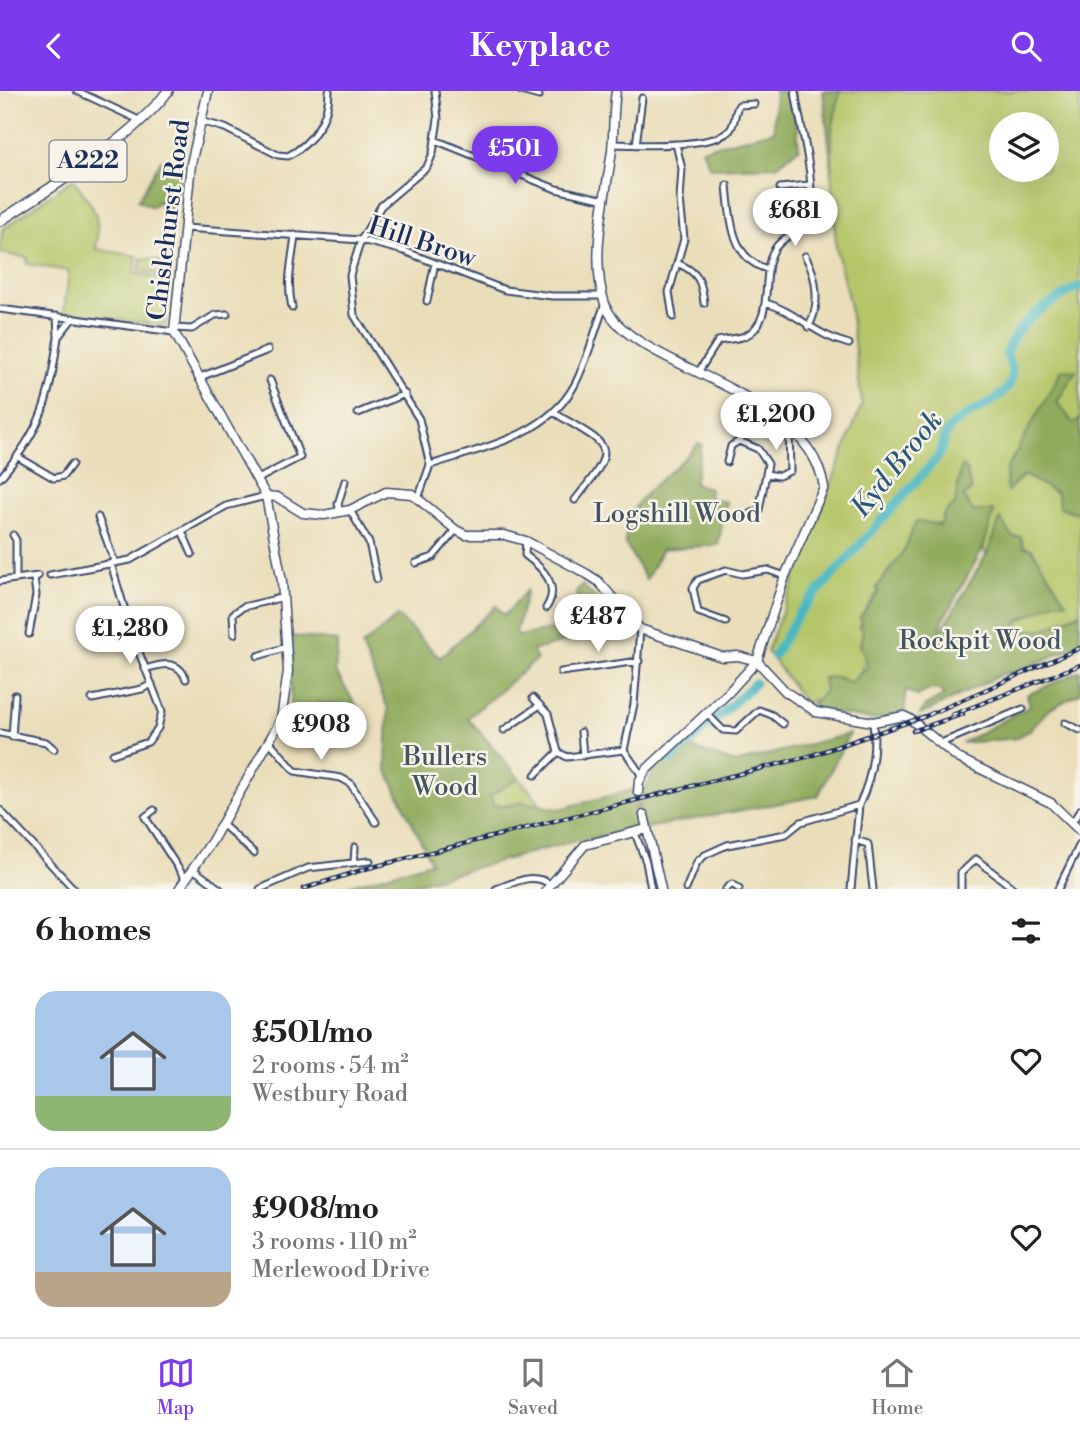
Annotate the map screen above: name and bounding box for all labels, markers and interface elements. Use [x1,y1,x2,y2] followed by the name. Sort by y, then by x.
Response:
[470,26,610,66] text: Keyplace
[35,27,73,65] icon: back
[1007,27,1045,65] icon: search
[989,112,1059,182] map controls
[989,112,1059,182] button: layers
[141,118,197,322] street label: Chislehurst Road
[474,127,556,186] pin: £501
[488,135,542,163] text: £501
[50,141,126,181] road number: A222
[754,188,836,248] pin: £681
[769,197,821,225] text: £681
[364,210,481,275] street label: Hill Brow
[719,393,833,452] pin: £1,200
[736,401,816,429] text: £1,200
[843,403,951,525] water label: Kyd Brook
[593,498,761,530] park label: Logshill Wood
[557,595,639,654] pin: £487
[570,603,626,631] text: £487
[73,607,187,666] pin: £1,280
[91,615,169,643] text: £1,280
[899,625,1062,657] park label: Rockpit Wood
[280,703,362,762] pin: £908
[292,711,350,739] text: £908
[402,741,487,803] park label: Bullers Wood
[35,912,151,950] text: 6 homes
[1007,912,1045,950] icon: filters
[252,1014,373,1052] text: £501/mo
[91,1019,175,1103] icon: home
[1007,1042,1045,1080] icon: heart
[252,1052,409,1080] text: 2 rooms · 54 m²
[252,1080,408,1108] text: Westbury Road
[252,1190,379,1228] text: £908/mo
[91,1195,175,1279] icon: home
[1007,1218,1045,1256] icon: heart
[252,1228,416,1256] text: 3 rooms · 110 m²
[252,1256,430,1284] text: Merlewood Drive
[157,1354,195,1420] tab: Map
[508,1354,558,1420] tab: Saved
[871,1354,923,1420] tab: Home

